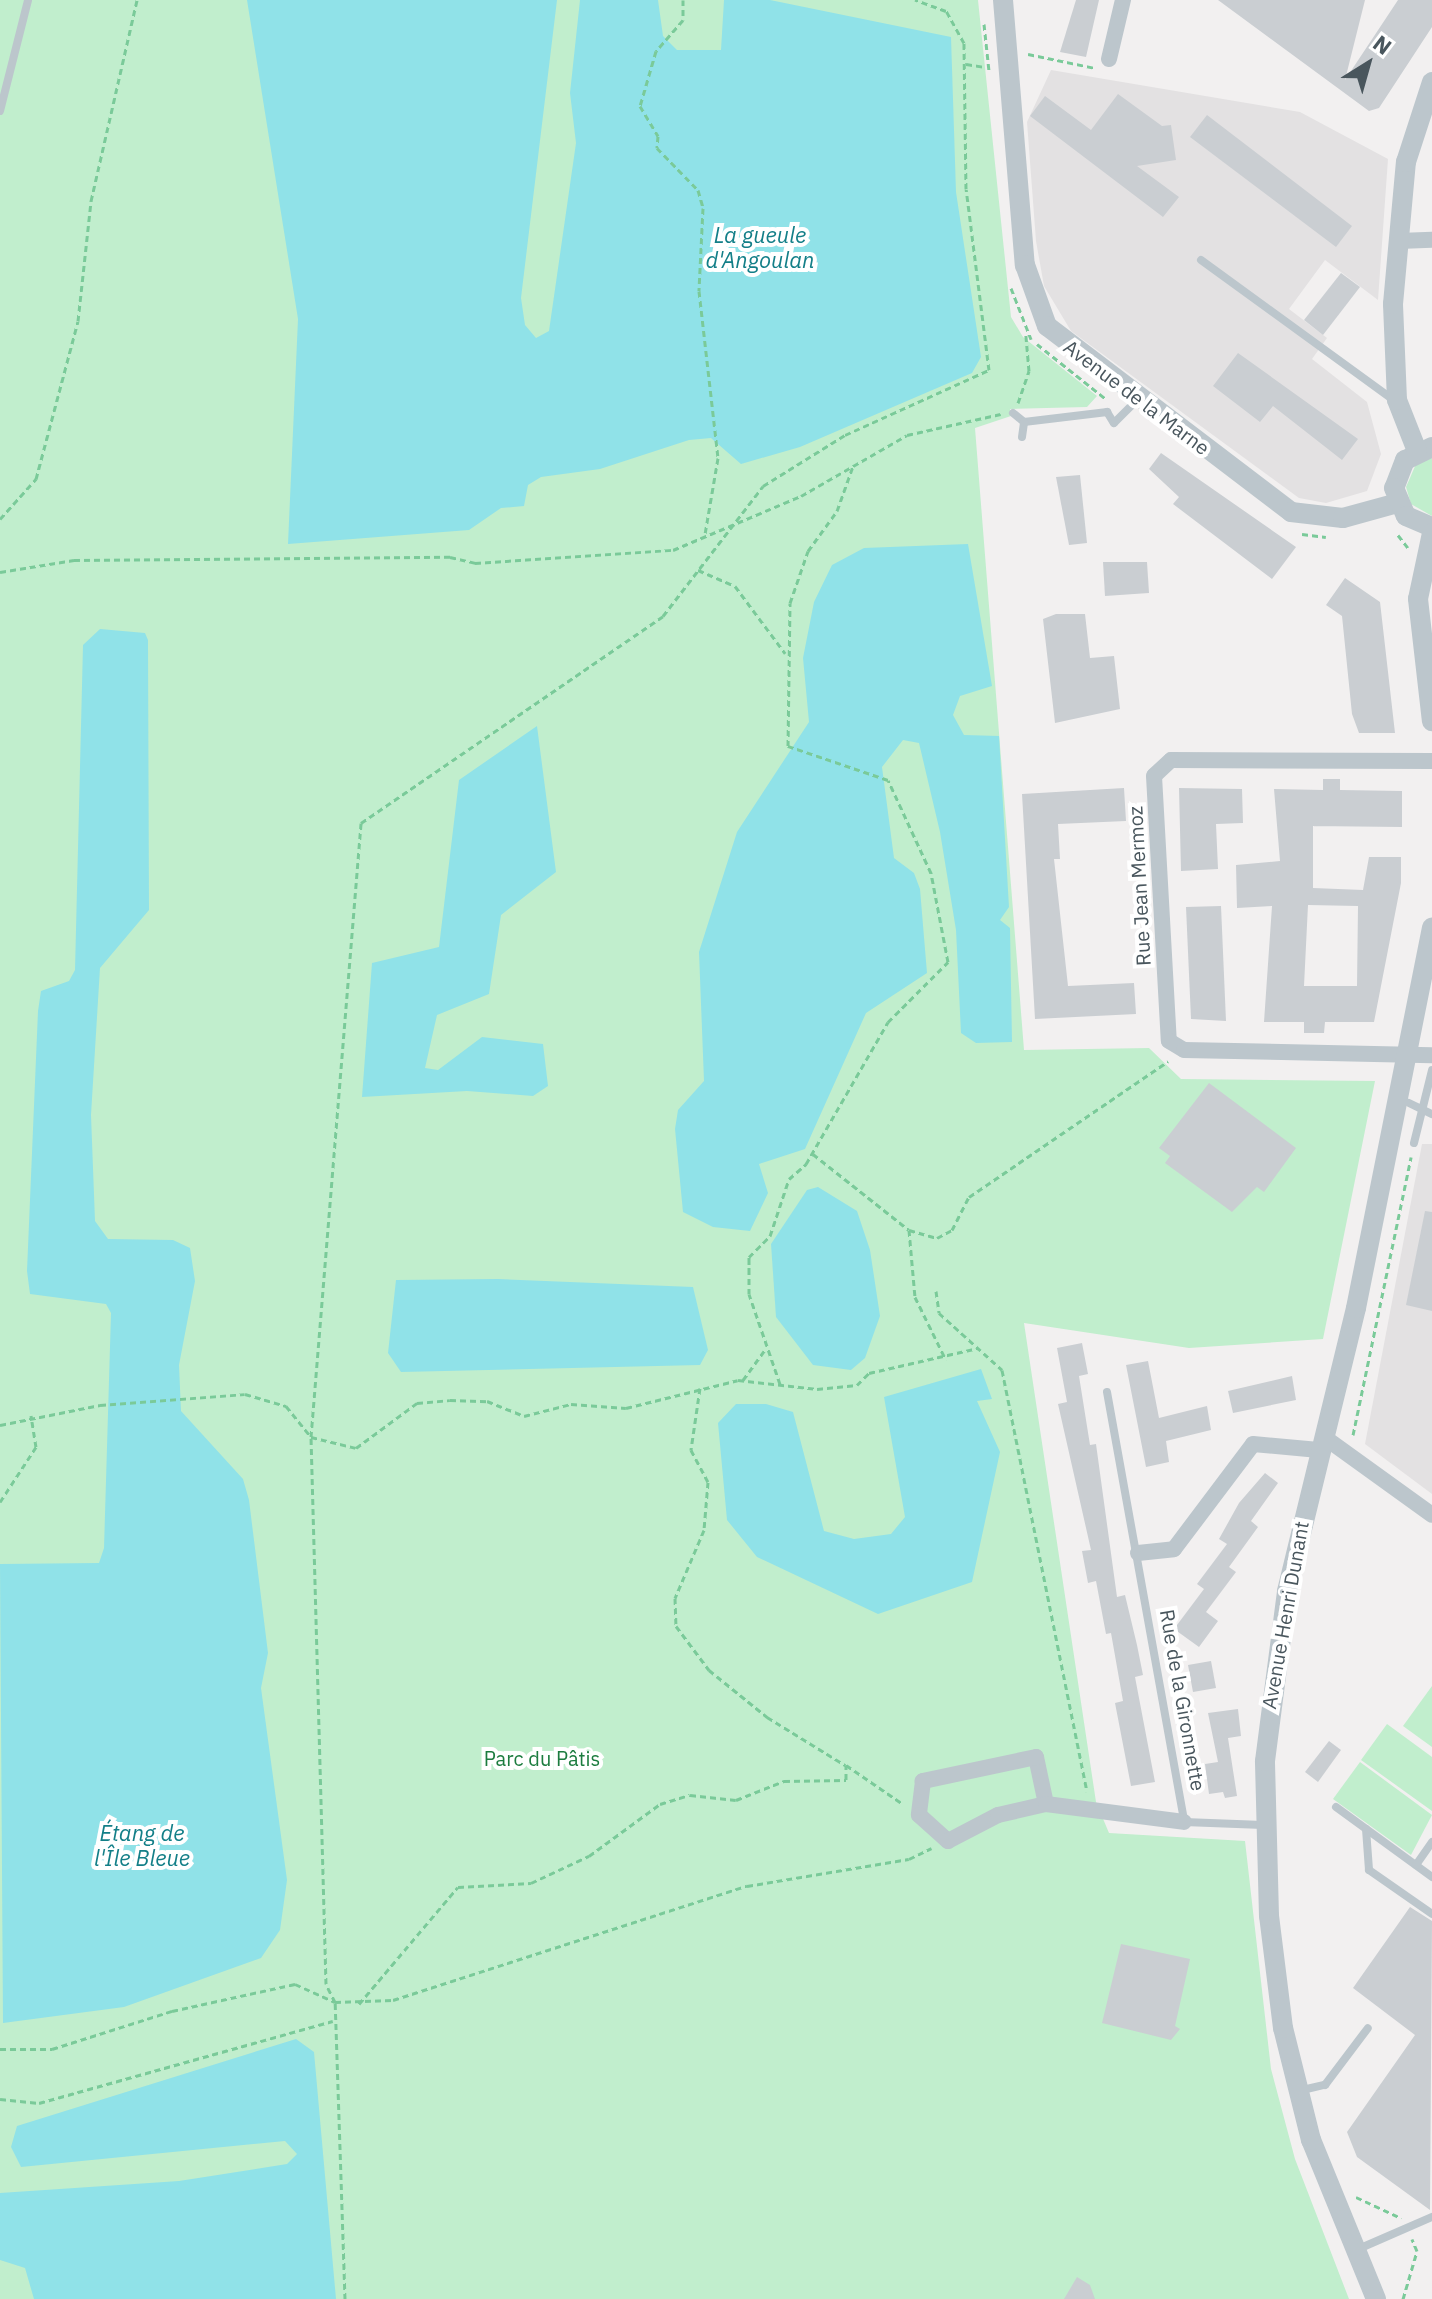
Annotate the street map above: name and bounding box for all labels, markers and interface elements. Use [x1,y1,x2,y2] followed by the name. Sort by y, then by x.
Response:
[1328,24,1408,104] north arrow
[1368,28,1398,61] text: N
[705,221,815,272] water label: La gueule d'Angoulan
[1059,334,1215,460] street label: Avenue de la Marne
[1123,805,1155,967] street label: Rue Jean Mermoz
[1257,1519,1313,1711] street label: Avenue Henri Dunant
[1155,1607,1211,1793] street label: Rue de la Gironnette
[484,1746,600,1770] park label: Parc du Pâtis
[94,1819,190,1870] water label: Étang de l'Île Bleue

